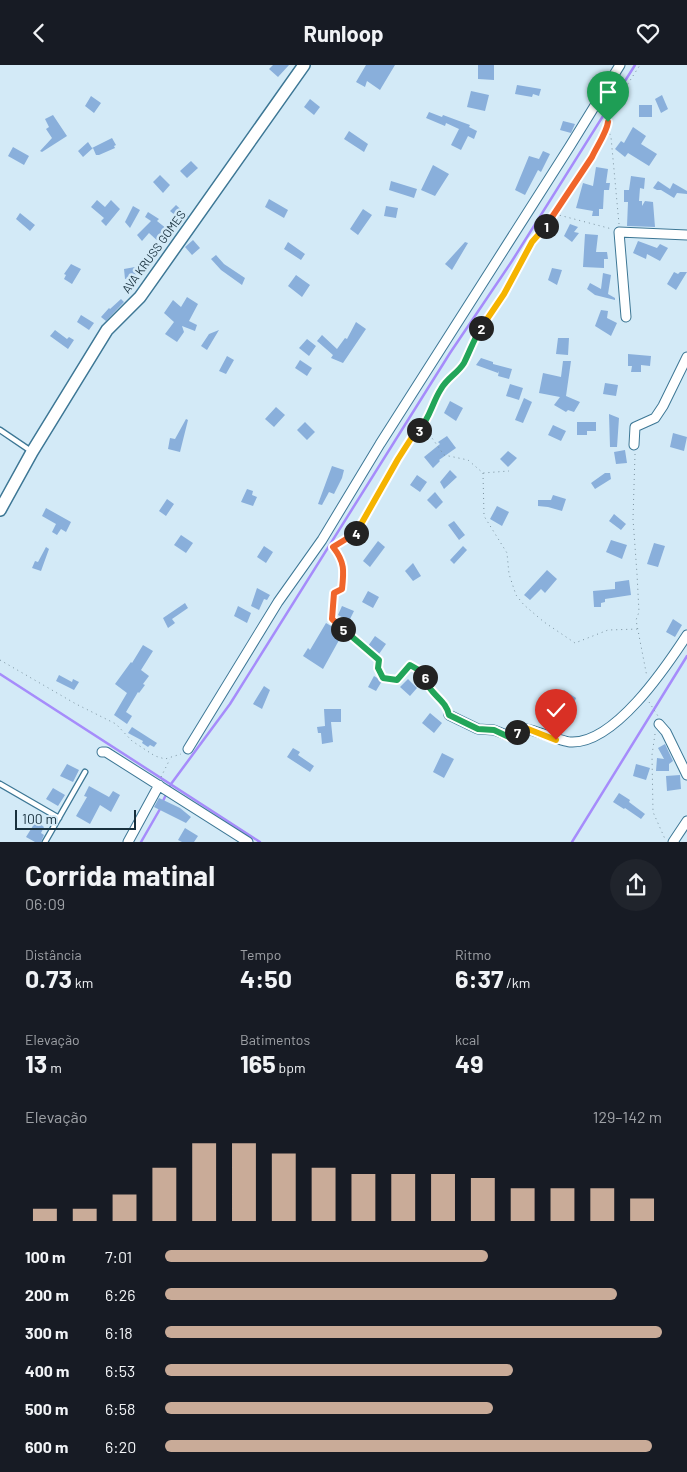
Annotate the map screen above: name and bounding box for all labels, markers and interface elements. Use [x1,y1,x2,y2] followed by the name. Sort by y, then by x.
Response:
[25,19,53,47] icon: back
[634,19,662,47] icon: heart
[304,20,383,46] text: Runloop
[587,71,629,122] pin
[594,78,622,106] icon: arrive
[118,207,188,296] street label: AVA KRUSS GOMES
[534,213,558,239] pin: 1
[544,218,549,235] text: 1
[468,315,494,341] pin: 2
[478,320,485,337] text: 2
[406,417,432,443] pin: 3
[416,422,423,439] text: 3
[344,521,368,545] pin: 4
[352,525,361,542] text: 4
[330,617,356,641] pin: 5
[340,621,347,638] text: 5
[412,665,438,689] pin: 6
[422,669,429,686] text: 6
[535,689,577,740] pin
[542,696,570,724] icon: check
[504,719,530,745] pin: 7
[514,724,521,741] text: 7
[15,807,136,830] scale bar
[22,810,57,827] text: 100 m
[25,858,215,892] text: Corrida matinal
[610,859,662,911] button: share
[25,894,65,913] text: 06:09
[25,946,82,963] text: Distância
[240,946,281,963] text: Tempo
[455,946,491,963] text: Ritmo
[25,963,72,993] text: 0.73
[240,963,292,993] text: 4:50
[455,963,503,993] text: 6:37
[72,974,93,991] text: km
[503,974,530,991] text: /km
[25,1031,80,1048] text: Elevação
[240,1031,310,1048] text: Batimentos
[455,1031,479,1048] text: kcal
[25,1048,47,1078] text: 13
[240,1048,276,1078] text: 165
[455,1048,483,1078] text: 49
[47,1059,62,1076] text: m
[276,1059,306,1076] text: bpm
[25,1107,87,1126] text: Elevação
[593,1107,662,1126] text: 129–142 m
[25,1247,65,1266] text: 100 m
[105,1247,132,1266] text: 7:01
[25,1285,69,1304] text: 200 m
[105,1285,135,1304] text: 6:26
[25,1323,68,1342] text: 300 m
[105,1323,133,1342] text: 6:18
[25,1361,69,1380] text: 400 m
[105,1361,135,1380] text: 6:53
[25,1399,68,1418] text: 500 m
[105,1399,135,1418] text: 6:58
[25,1437,68,1456] text: 600 m
[105,1437,136,1456] text: 6:20

